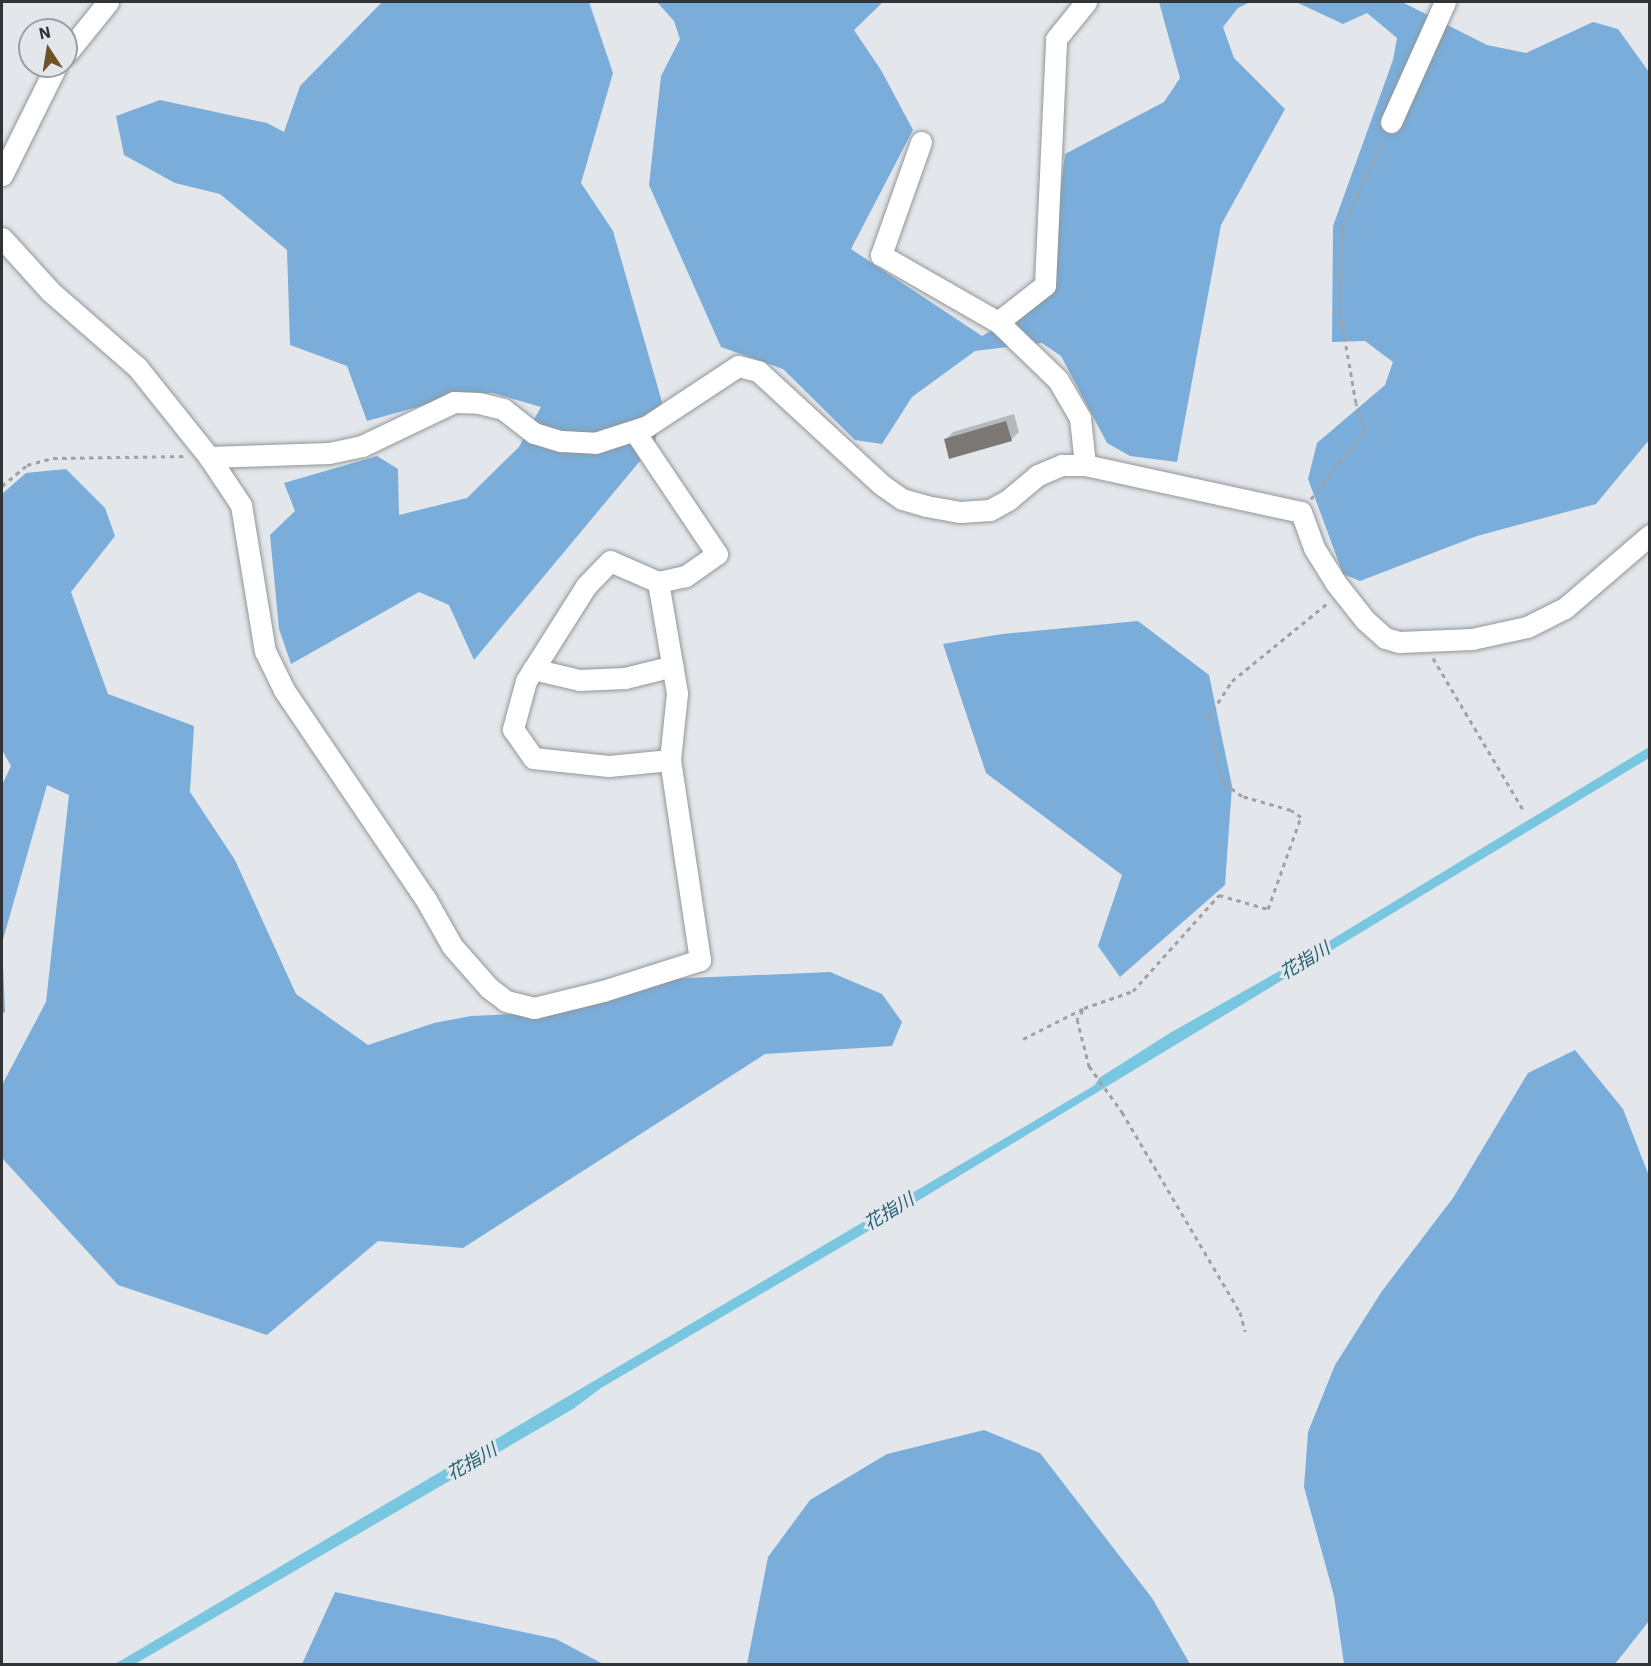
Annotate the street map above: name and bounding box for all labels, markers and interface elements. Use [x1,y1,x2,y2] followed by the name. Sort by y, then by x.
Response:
[18,18,78,78] north arrow
[37,21,52,43] text: N
[1276,938,1334,984] water label: 花指川
[860,1189,918,1235] water label: 花指川
[443,1439,501,1485] water label: 花指川

